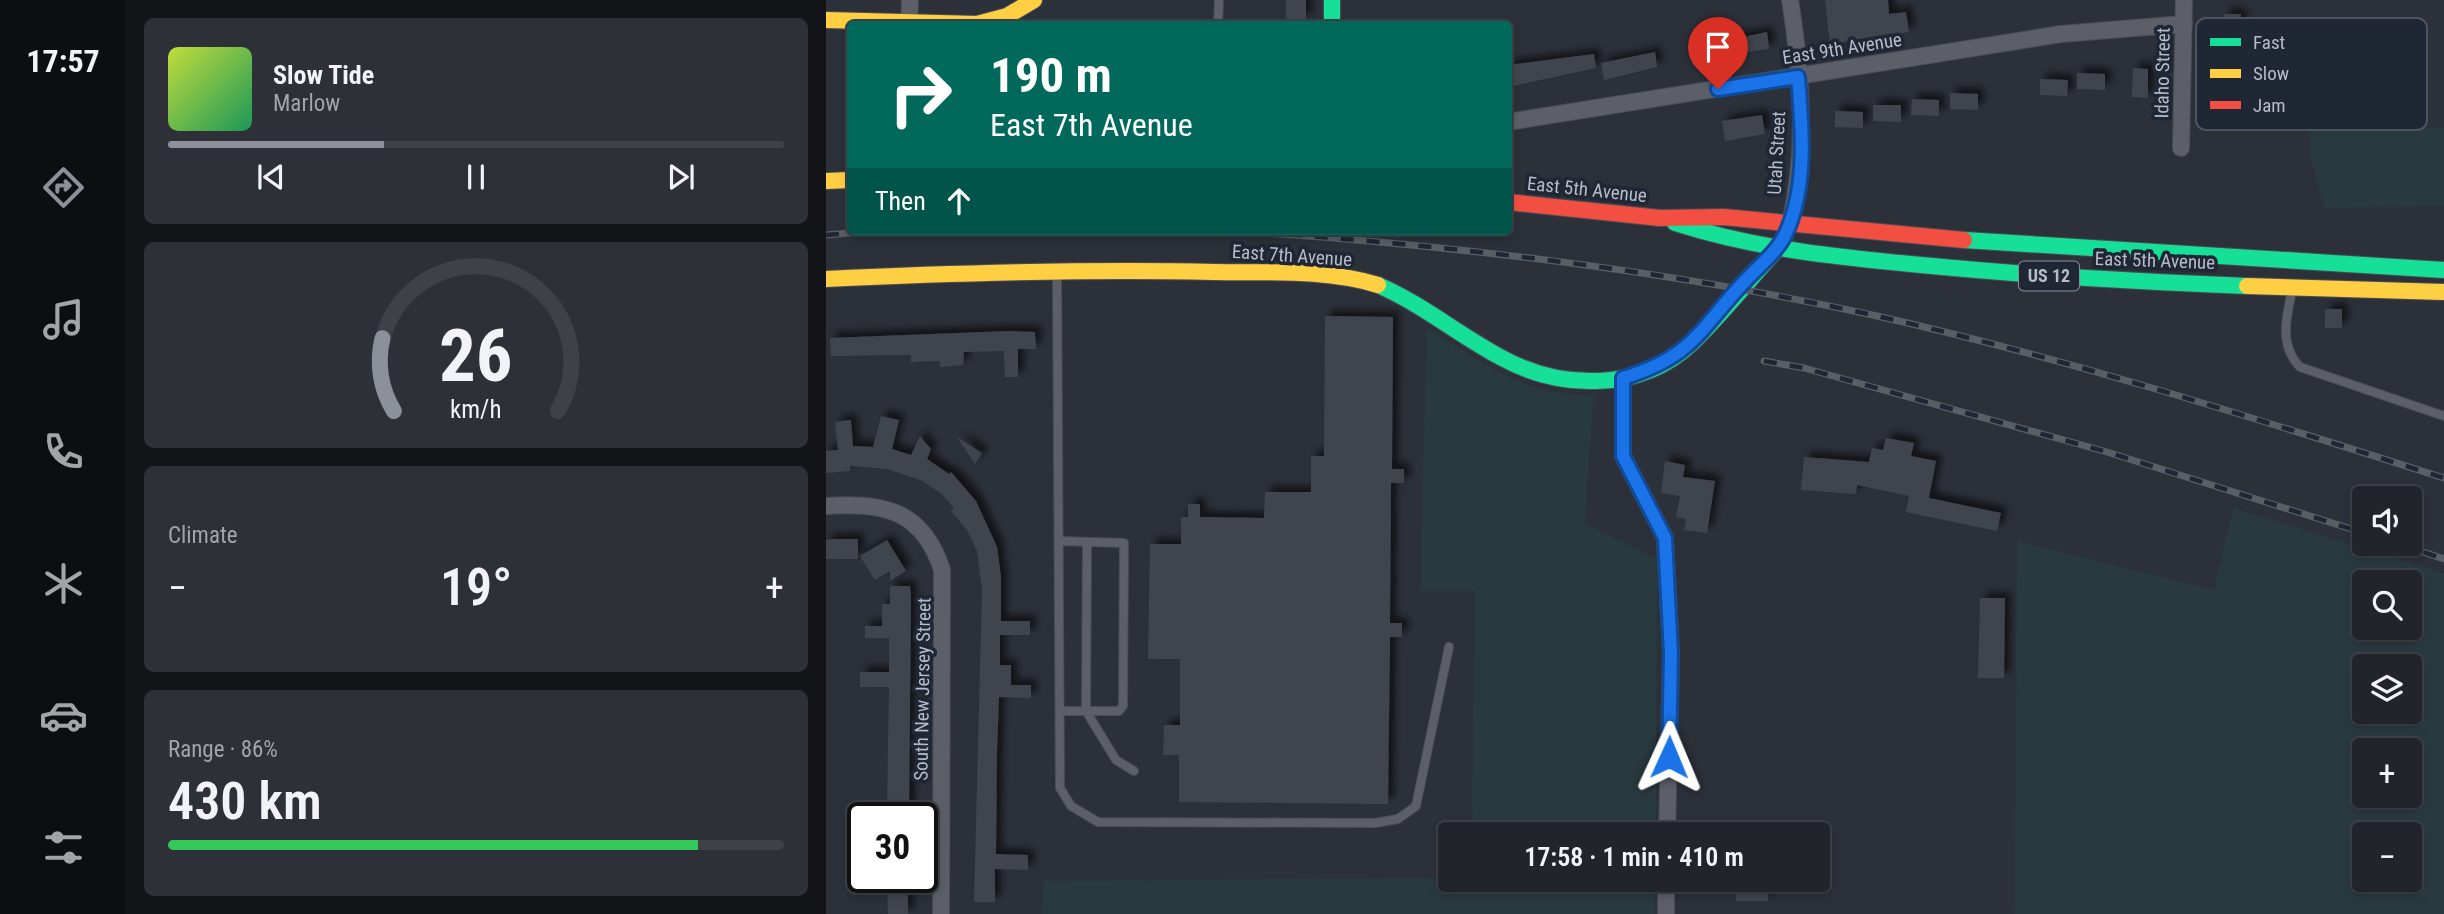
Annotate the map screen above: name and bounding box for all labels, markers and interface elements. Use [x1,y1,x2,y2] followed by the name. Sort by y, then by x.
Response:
[1688,17,1748,89] pin
[2196,18,2427,130] legend
[2150,27,2175,119] street label: Idaho Street
[1699,28,1737,66] icon: arrive
[1781,28,1903,69] street label: East 9th Avenue
[2253,31,2285,54] text: Fast
[26,42,100,80] text: 17:57
[990,47,1112,104] text: 190 m
[875,49,966,140] icon: right
[273,60,374,90] text: Slow Tide
[2253,62,2289,85] text: Slow
[273,90,340,117] text: Marlow
[2253,94,2286,117] text: Jam
[990,106,1193,144] text: East 7th Avenue
[1763,111,1790,195] street label: Utah Street
[252,158,290,196] icon: previous
[457,158,495,196] icon: pause
[662,158,700,196] icon: next
[39,163,88,212] icon: directions
[1526,172,1648,207] street label: East 5th Avenue
[940,182,978,220] icon: ahead
[875,186,926,216] text: Then
[1231,240,1353,271] street label: East 7th Avenue
[2094,247,2216,274] street label: East 5th Avenue
[2019,262,2079,290] road number: US 12
[39,295,88,344] icon: music
[439,313,513,399] text: 26
[450,395,502,424] text: km/h
[39,427,88,476] icon: phone
[2352,486,2422,892] map controls
[2352,486,2422,556] button: sound
[168,522,238,549] text: Climate
[440,557,512,618] text: 19°
[39,559,88,608] icon: climate
[168,566,187,610] text: −
[765,566,784,610] text: +
[2352,570,2422,640] button: search
[909,597,936,781] street label: South New Jersey Street
[2352,654,2422,724] button: layers
[39,691,88,740] icon: car
[1632,720,1706,794] position arrow
[168,736,278,763] text: Range · 86%
[2352,738,2422,808] button: +
[168,771,322,832] text: 430 km
[847,802,938,893] speed limit sign: 30
[2352,822,2422,892] button: −
[39,823,88,872] icon: filters
[1524,842,1744,872] text: 17:58 · 1 min · 410 m

